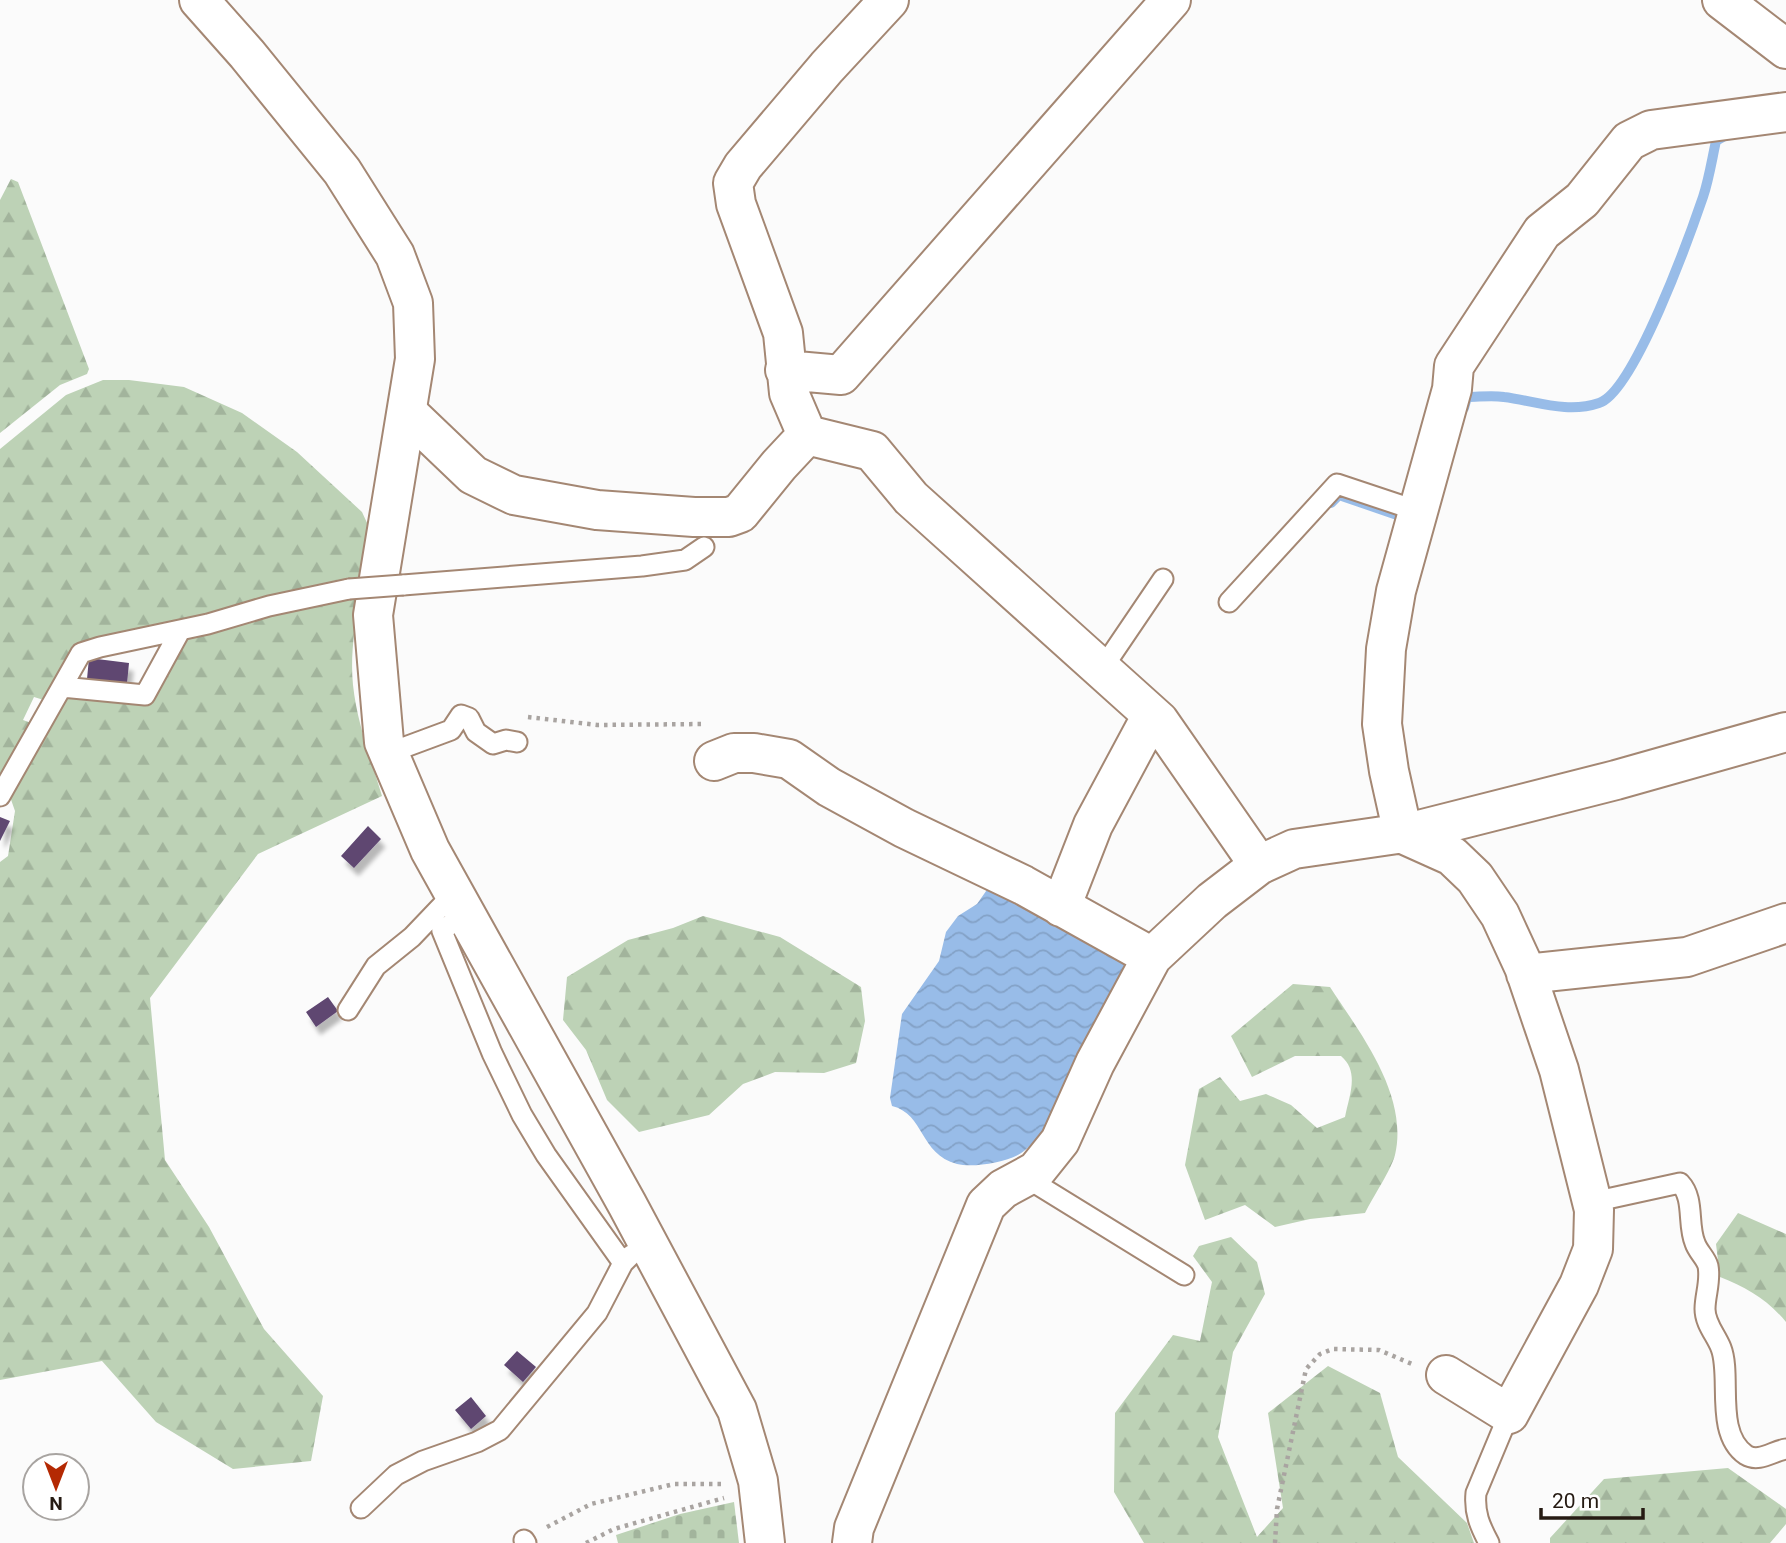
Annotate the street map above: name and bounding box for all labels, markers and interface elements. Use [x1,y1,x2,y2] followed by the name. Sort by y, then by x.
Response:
[21,1452,91,1522] north arrow
[1541,1476,1642,1520] scale bar
[1552,1489,1599,1513] text: 20 m
[49,1492,63,1515] text: N

